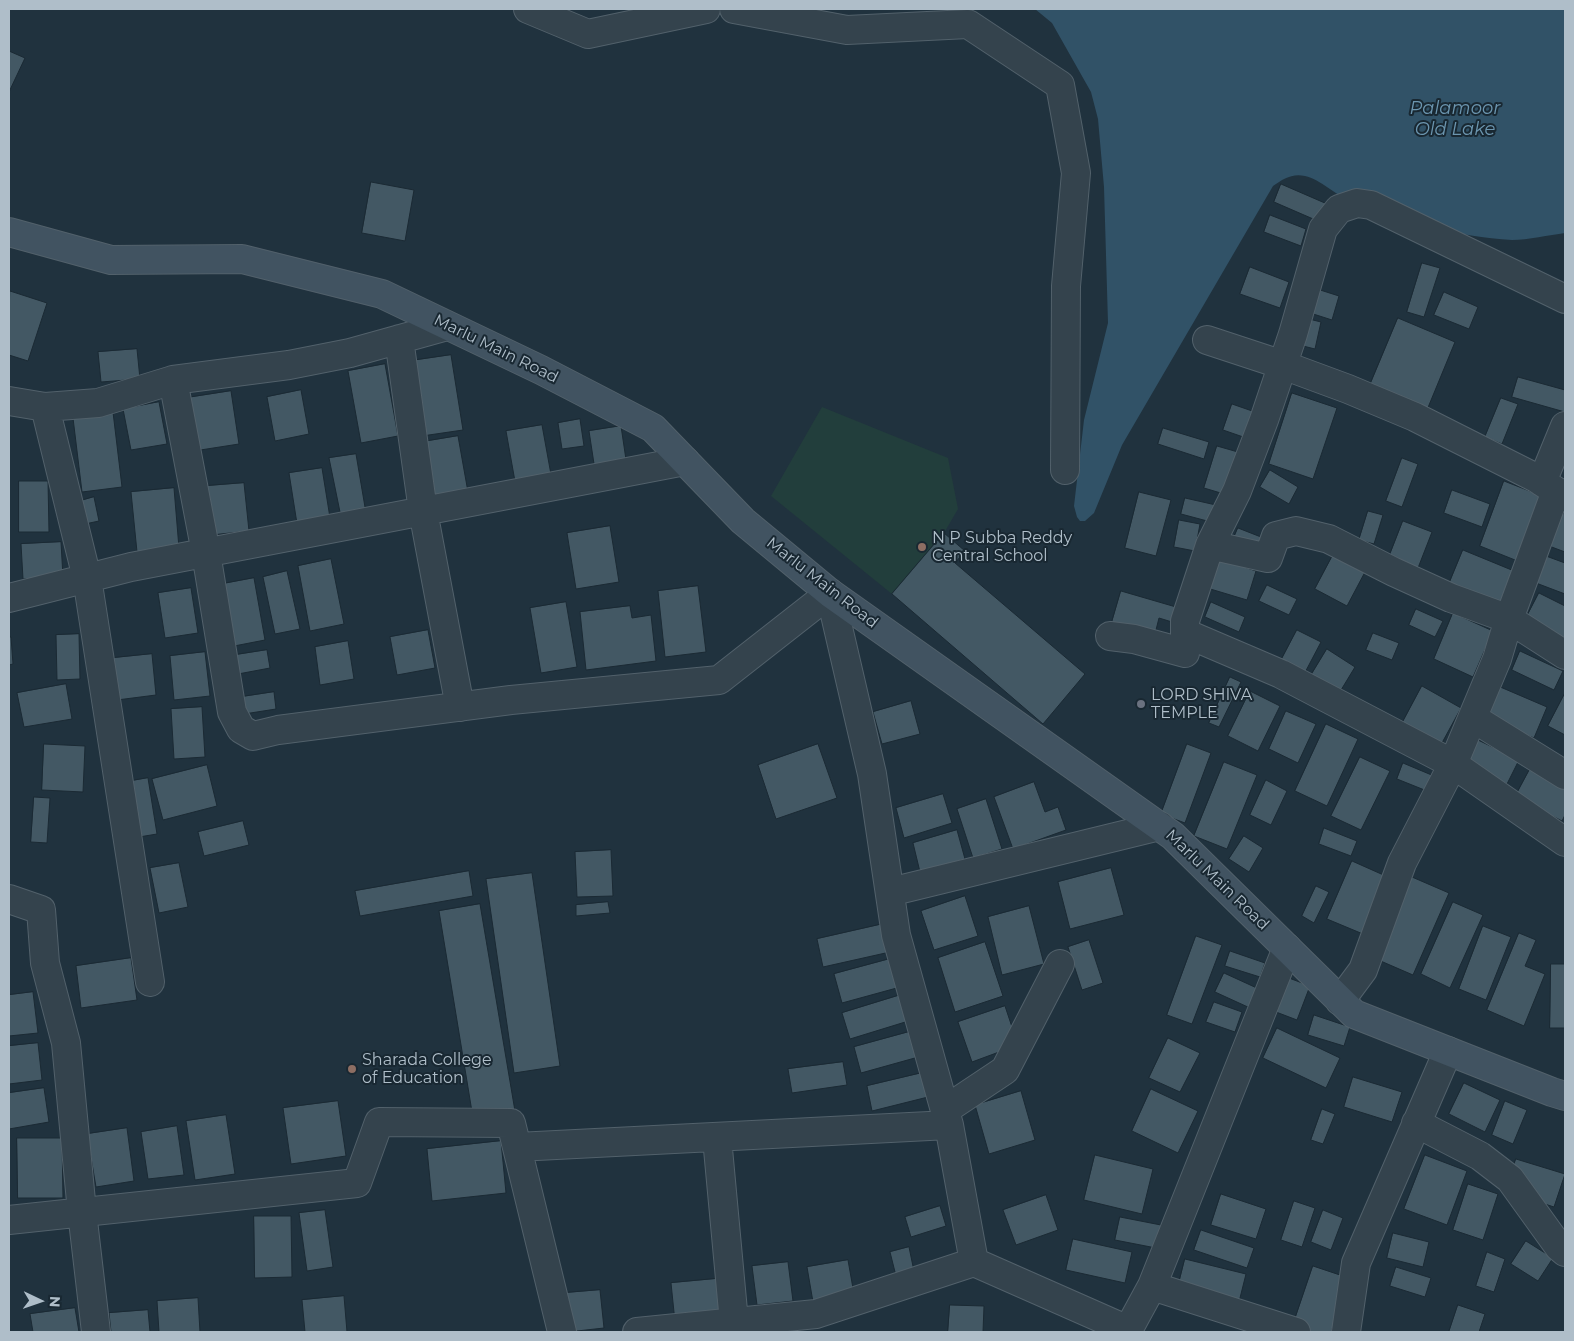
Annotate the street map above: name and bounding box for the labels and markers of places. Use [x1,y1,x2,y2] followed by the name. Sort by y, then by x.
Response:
[932,528,1072,566] place label: N P Subba Reddy Central School
[916,541,928,553] marker: N P Subba Reddy Central School
[1151,685,1252,723] place label: LORD SHIVA TEMPLE
[1135,698,1147,710] marker: LORD SHIVA TEMPLE
[362,1050,492,1088] place label: Sharada College of Education
[346,1063,358,1075] marker: Sharada College of Education

